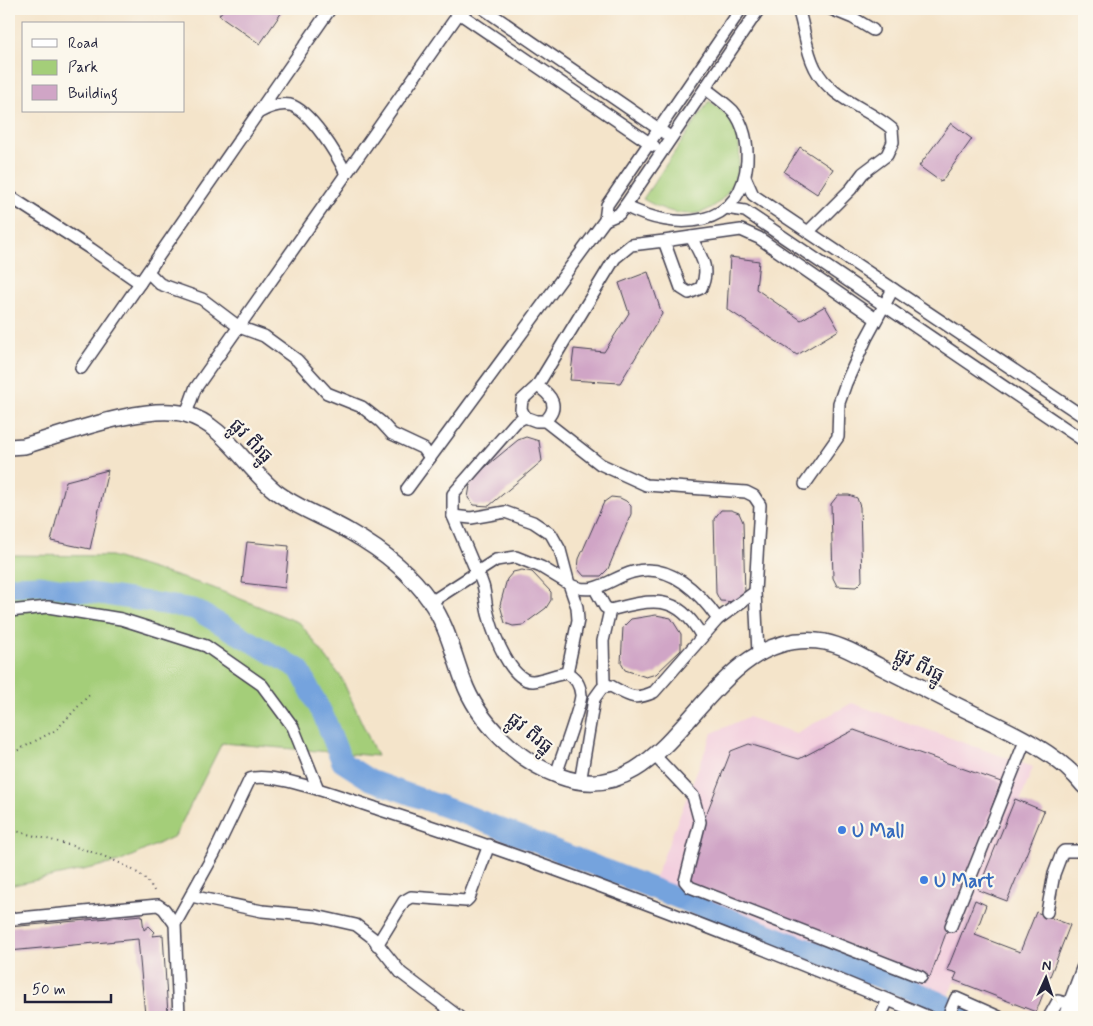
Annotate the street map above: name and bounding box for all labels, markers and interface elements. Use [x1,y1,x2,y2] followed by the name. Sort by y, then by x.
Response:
[22,22,185,112] legend
[68,34,98,54] text: Road
[68,58,98,78] text: Park
[68,84,118,105] text: Building
[221,413,278,471] street label: ផ្លូវ ពីរធ្នូ
[888,642,949,692] street label: ផ្លូវ ពីរធ្នូ
[499,707,559,762] street label: ផ្លូវ ពីរធ្នូ
[852,819,904,844] place label: U Mall
[836,824,848,836] marker: U Mall
[934,869,994,894] place label: U Mart
[918,874,930,886] marker: U Mart
[1020,954,1070,1004] north arrow
[1041,957,1052,975] text: N
[25,971,111,1003] scale bar
[32,980,66,1000] text: 50 m

